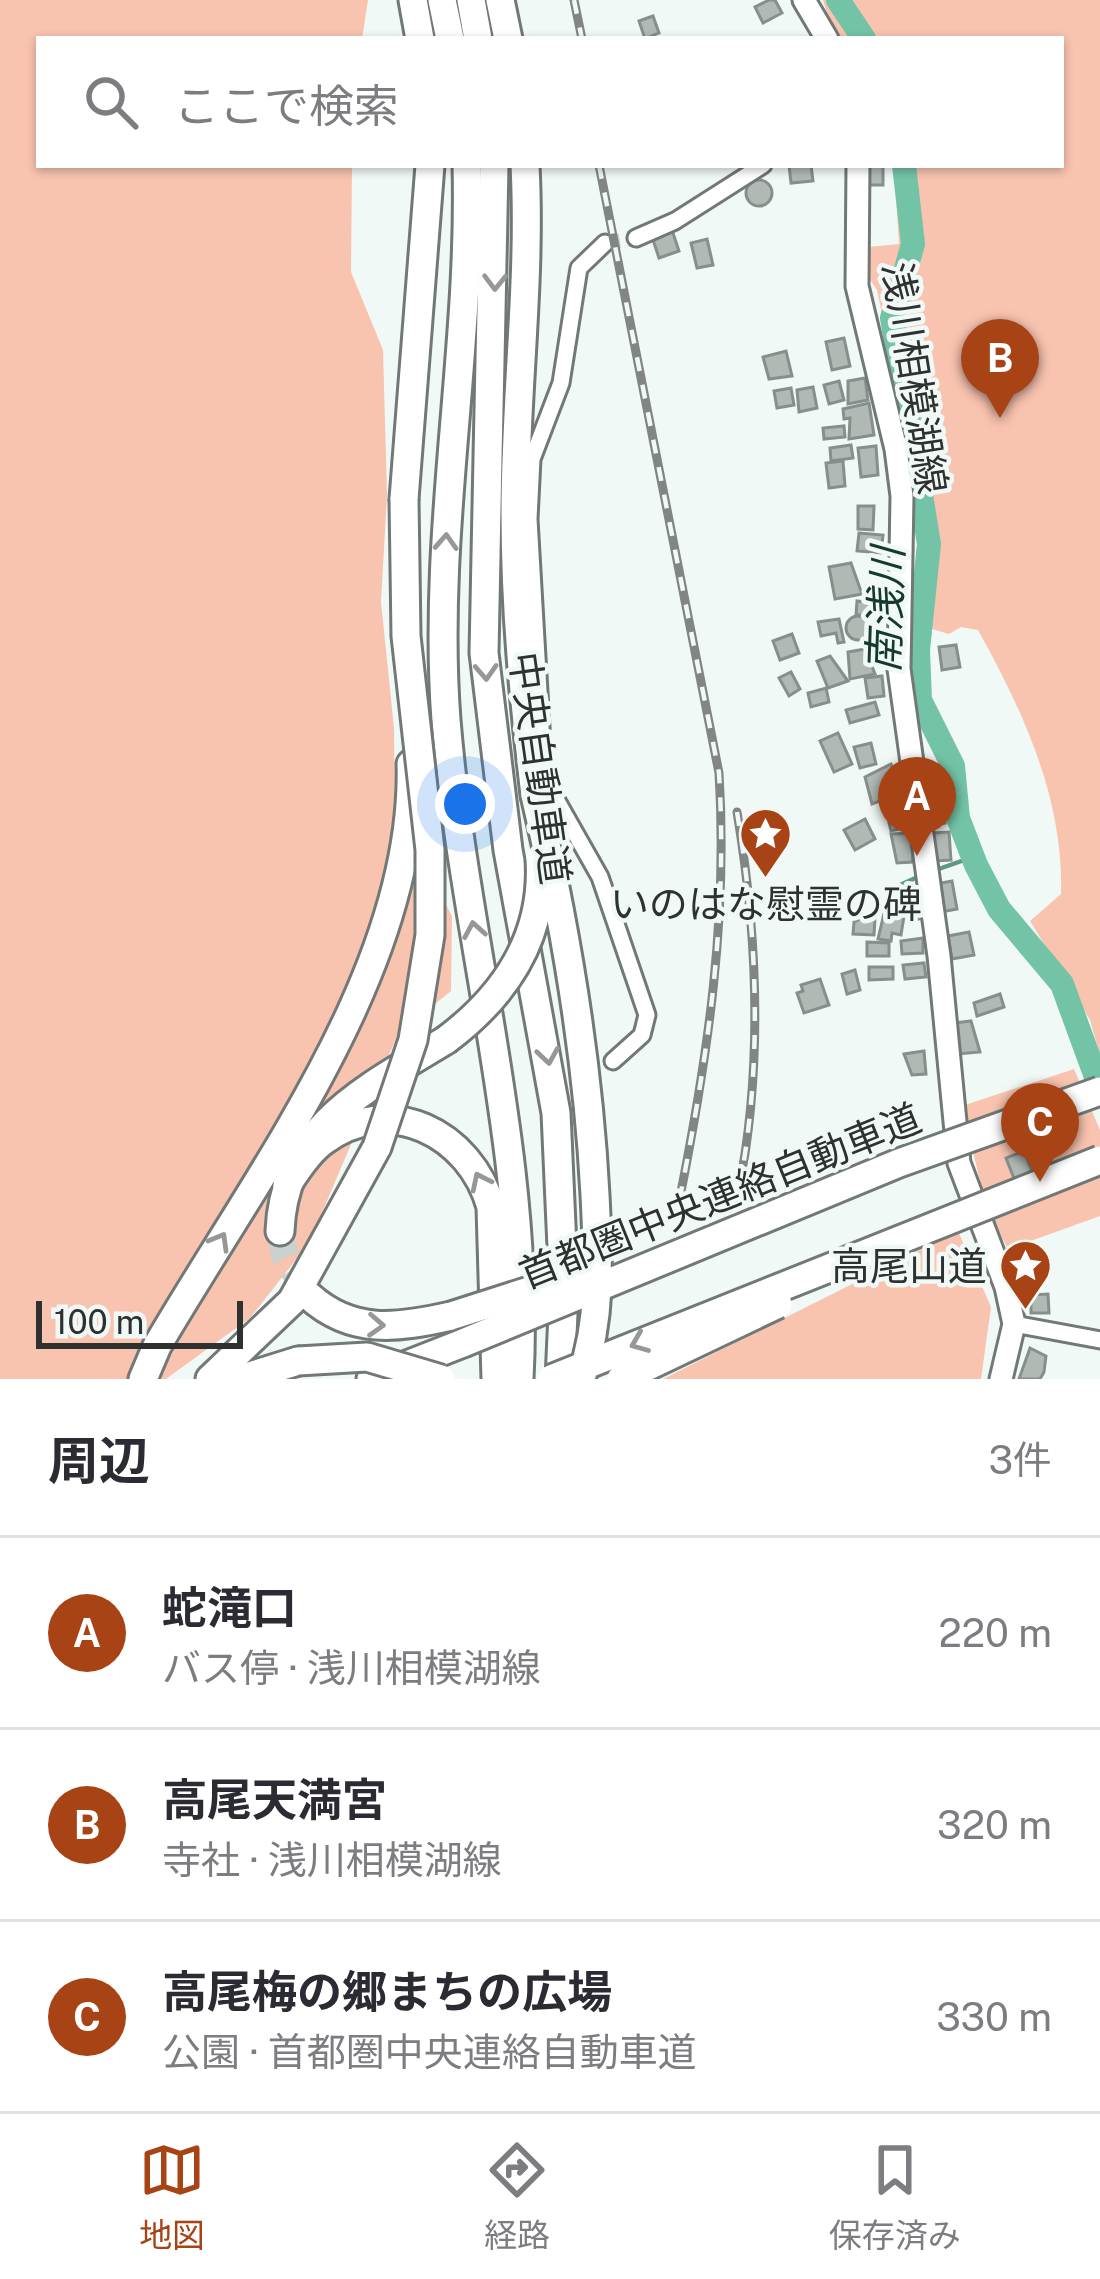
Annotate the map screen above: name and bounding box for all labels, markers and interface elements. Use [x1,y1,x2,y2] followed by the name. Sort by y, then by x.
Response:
[36,36,1064,168] search box
[78,69,144,135] icon: search
[174,79,399,132] text: ここで検索
[874,259,956,497] street label: 浅川相模湖線
[483,273,509,292] one-way arrow
[961,319,1039,418] pin: B
[433,532,459,551] one-way arrow
[858,542,912,674] water label: 南浅川
[501,649,579,887] street label: 中央自動車道
[472,663,498,682] one-way arrow
[878,757,956,856] pin: A
[435,774,495,834] your location
[738,806,794,880] place icon: いのはな慰霊の碑
[610,881,922,927] place label: いのはな慰霊の碑
[463,920,488,940] one-way arrow
[534,1046,560,1066] one-way arrow
[1001,1083,1079,1182] pin: C
[512,1094,928,1298] street label: 首都圏中央連絡自動車道
[471,1172,494,1193] one-way arrow
[206,1232,228,1253] one-way arrow
[998,1238,1054,1312] place icon: 高尾山道
[831,1243,987,1289] place label: 高尾山道
[36,1295,243,1348] scale bar
[54,1303,144,1341] text: 100 m
[367,1312,386,1338] one-way arrow
[629,1329,650,1353] one-way arrow
[48,1431,150,1490] text: 周辺
[988,1437,1052,1483] text: 3件
[162,1581,297,1634] text: 蛇滝口
[73,1610,101,1656] text: A
[938,1610,1052,1656] text: 220 m
[162,1645,541,1691] text: バス停 · 浅川相模湖線
[162,1773,387,1826] text: 高尾天満宮
[74,1802,100,1848] text: B
[937,1802,1052,1848] text: 320 m
[162,1837,502,1883] text: 寺社 · 浅川相模湖線
[162,1965,612,2018] text: 高尾梅の郷まちの広場
[73,1994,101,2040] text: C
[936,1994,1052,2040] text: 330 m
[162,2029,697,2075] text: 公園 · 首都圏中央連絡自動車道
[139,2137,205,2257] tab: 地図
[484,2137,550,2257] tab: 経路
[829,2137,961,2257] tab: 保存済み

